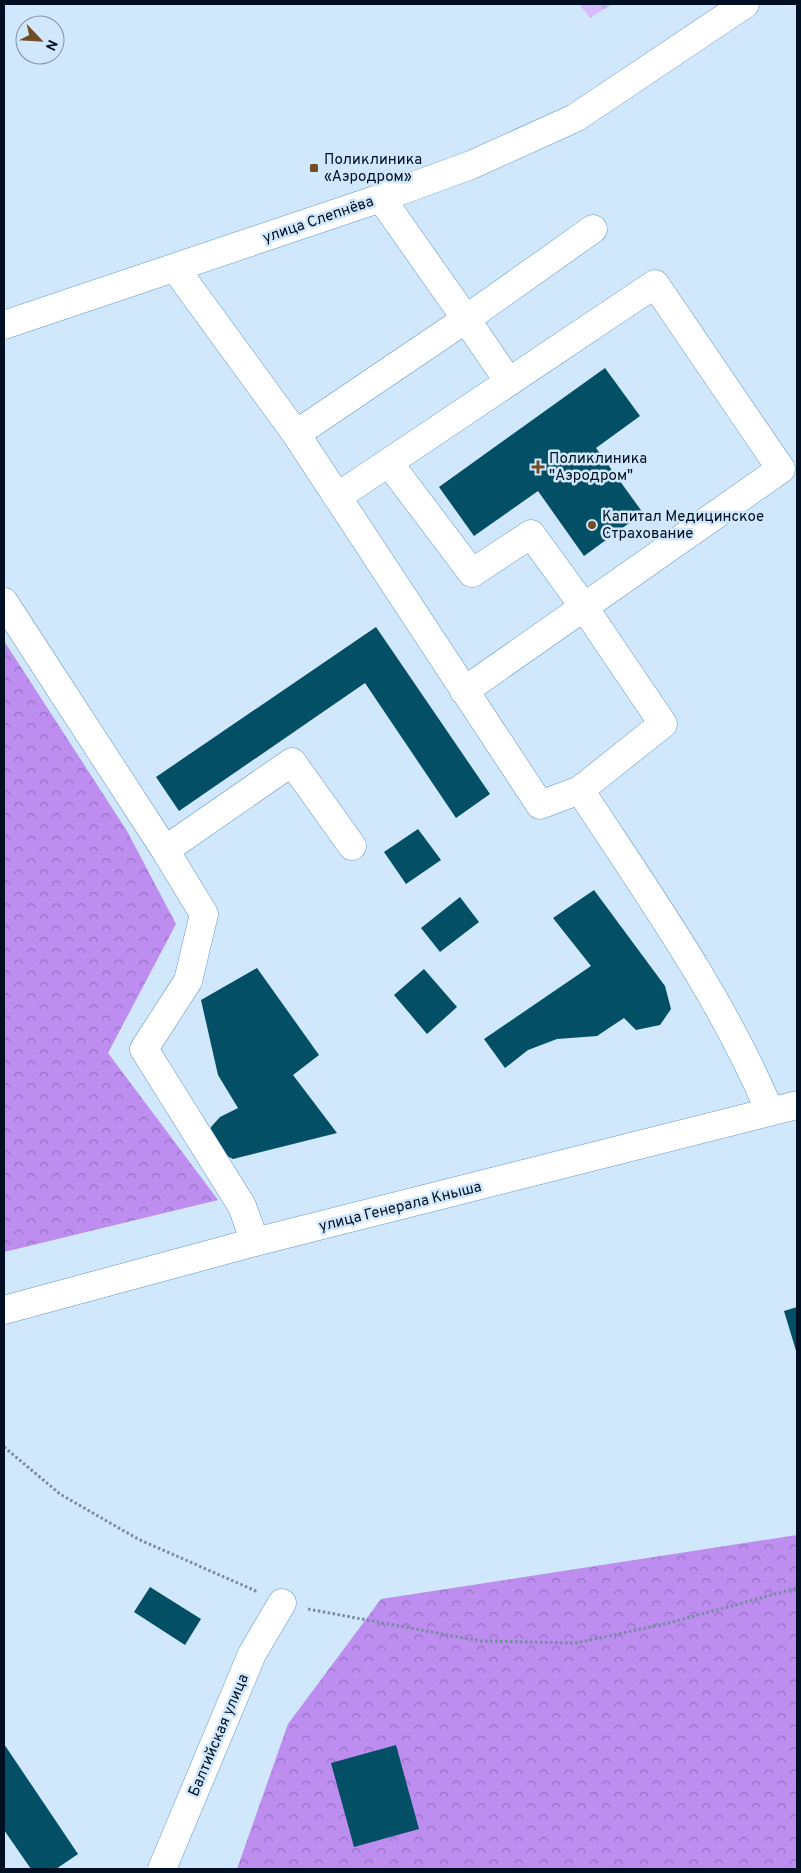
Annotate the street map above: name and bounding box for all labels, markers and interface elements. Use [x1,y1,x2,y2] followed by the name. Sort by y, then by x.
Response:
[15,15,65,65] north arrow
[41,37,60,53] text: N
[324,151,422,187] place label: Поликлиника «Аэродром»
[308,162,320,174] marker: Поликлиника «Аэродром»
[260,193,377,248] street label: улица Слепнёва
[549,450,647,486] place label: Поликлиника "Аэродром"
[531,460,545,474] marker: Поликлиника "Аэродром"
[602,508,764,544] place label: Капитал Медицинское Страхование
[586,519,598,531] marker: Капитал Медицинское Страхование
[317,1178,484,1237] street label: улица Генерала Кныша
[185,1672,254,1800] street label: Балтийская улица

